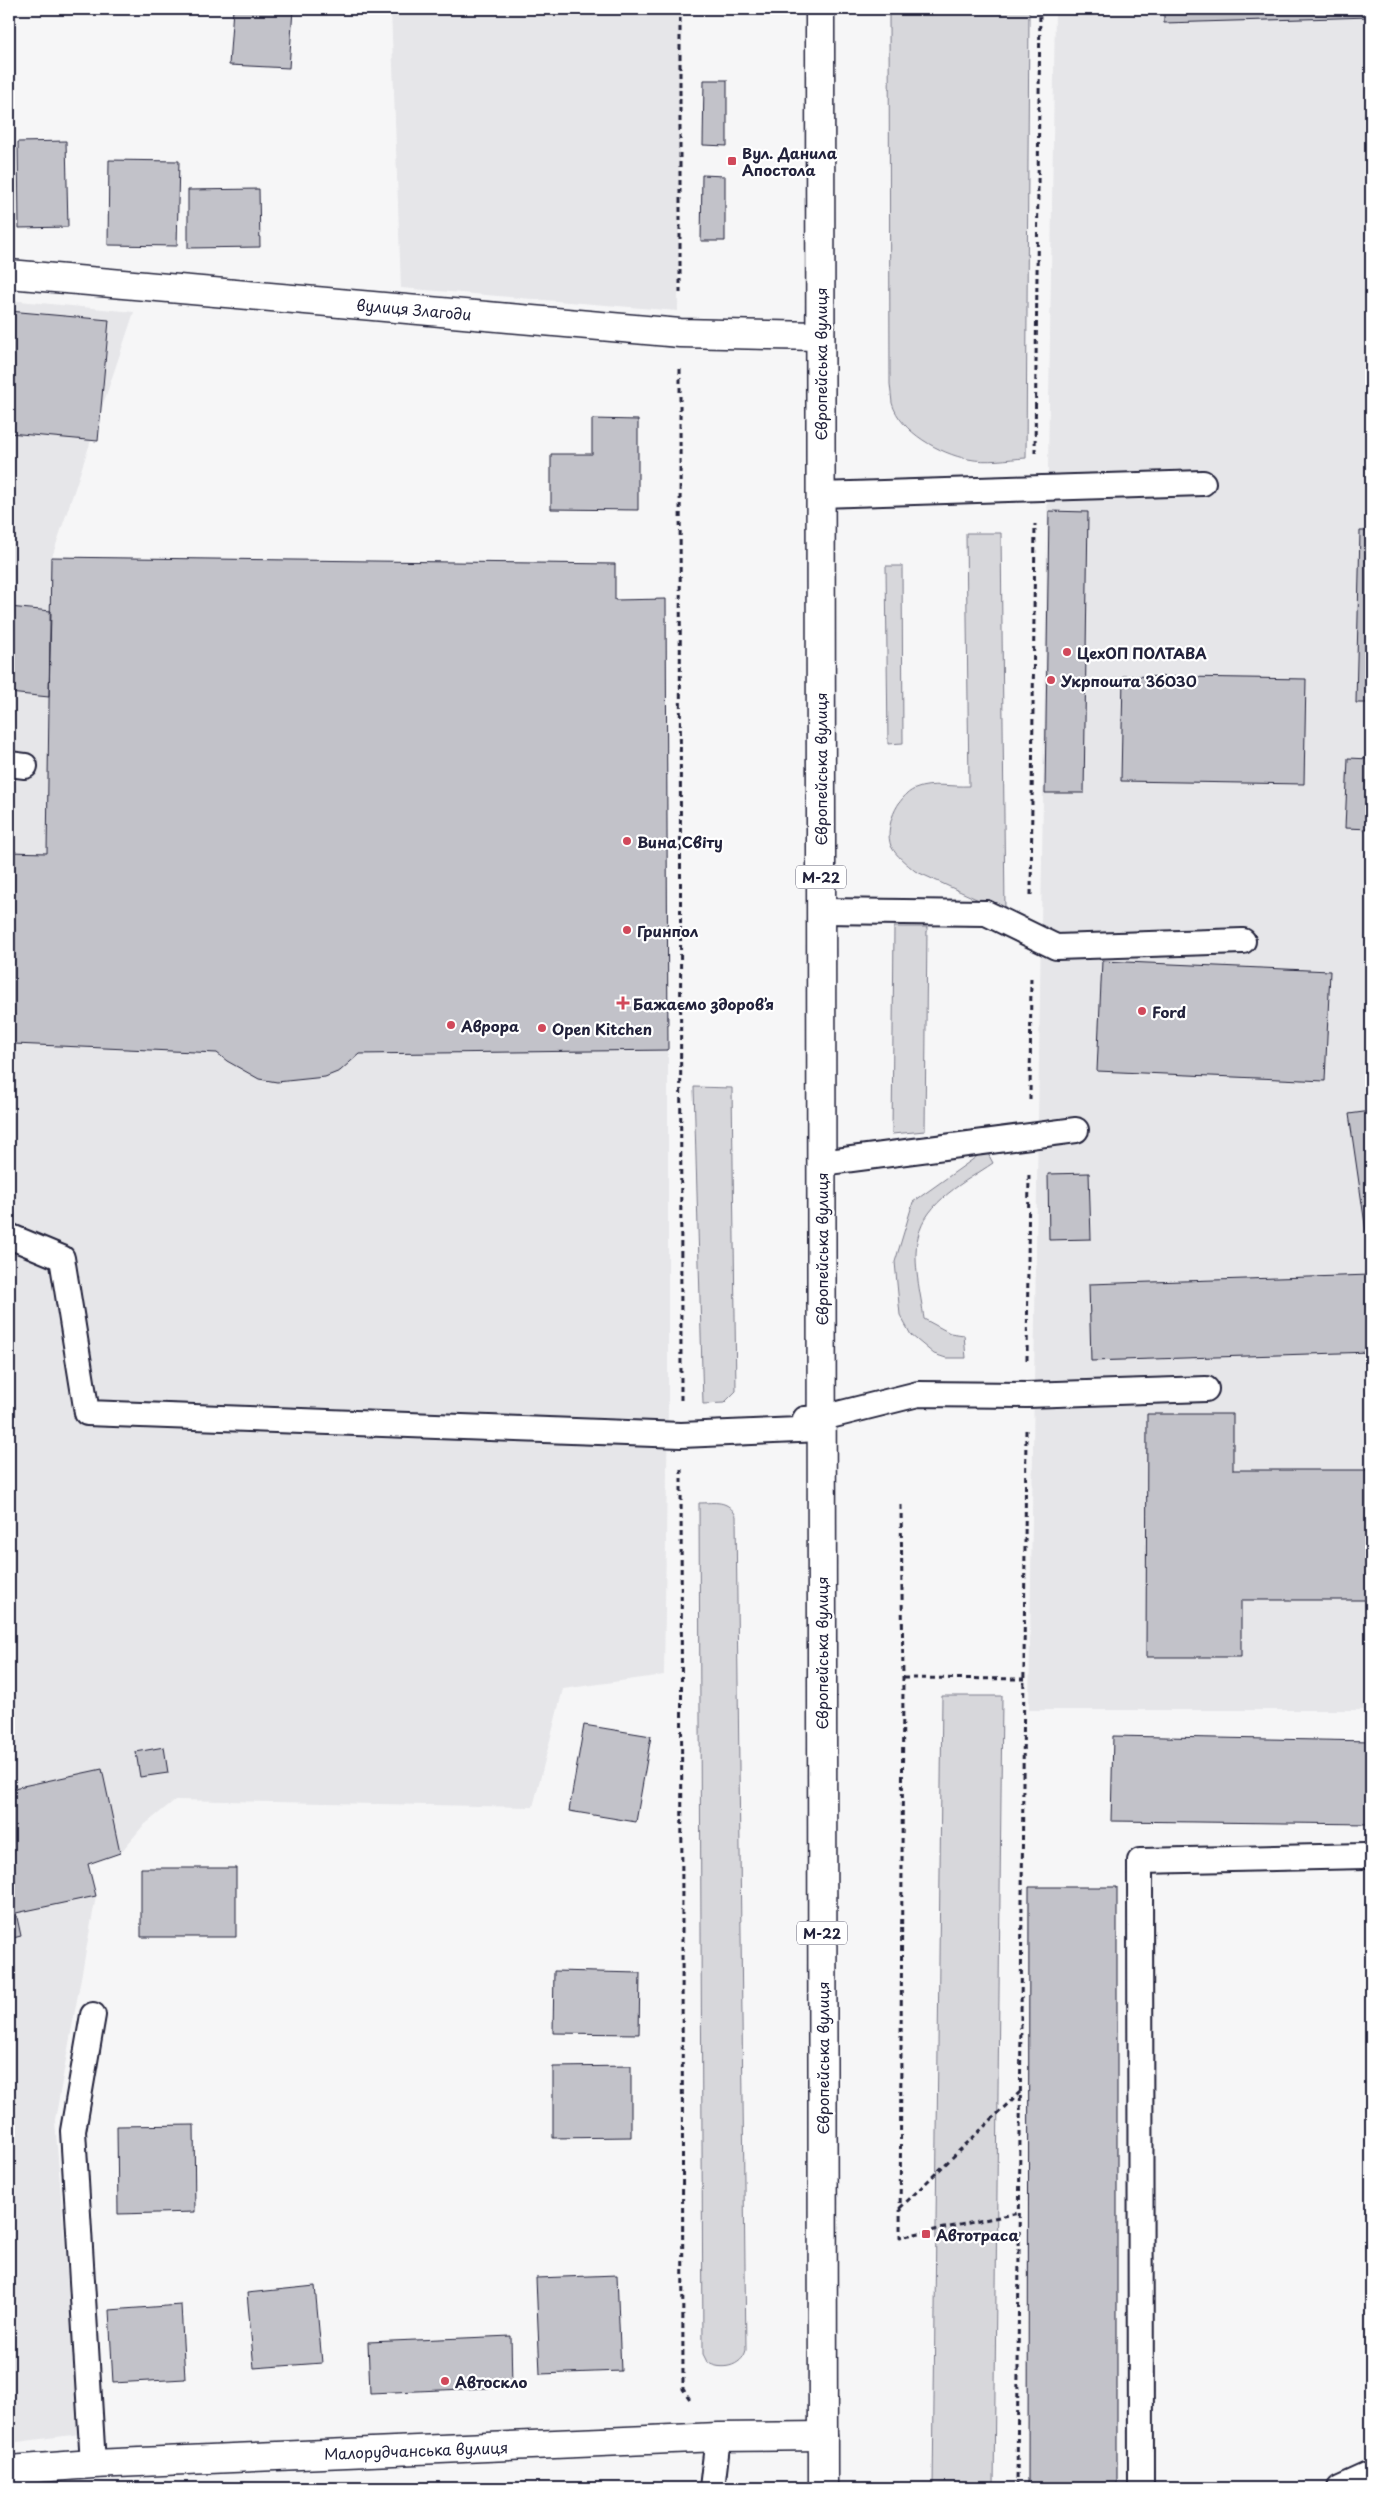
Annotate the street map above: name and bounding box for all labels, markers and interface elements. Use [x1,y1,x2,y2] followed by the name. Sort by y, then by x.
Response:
[742,141,838,181] place label: Вул. Данила Апостола
[726,155,738,167] marker: Вул. Данила Апостола
[809,287,832,441] street label: Європейська вулиця
[356,293,472,325] street label: вулиця Злагоди
[1077,641,1207,664] place label: ЦехОП ПОЛТАВА
[1061,646,1073,658] marker: ЦехОП ПОЛТАВА
[1060,669,1197,692] place label: Укрпошта 36030
[1045,674,1057,686] marker: Укрпошта 36030
[809,692,832,846] street label: Європейська вулиця
[637,830,723,853] place label: Вина Світу
[621,835,633,847] marker: Вина Світу
[796,866,846,889] road number: М-22
[637,919,698,942] place label: Гринпол
[621,924,633,936] marker: Гринпол
[633,992,774,1015] place label: Бажаємо здоровʼя
[617,997,629,1009] marker: Бажаємо здоровʼя
[1152,1000,1186,1023] place label: Ford
[1136,1005,1148,1017] marker: Ford
[460,1014,519,1037] place label: Аврора
[552,1017,652,1040] place label: Open Kitchen
[445,1019,457,1031] marker: Аврора
[536,1022,548,1034] marker: Open Kitchen
[810,1172,833,1326] street label: Європейська вулиця
[810,1576,833,1730] street label: Європейська вулиця
[797,1922,847,1945] road number: М-22
[811,1981,834,2135] street label: Європейська вулиця
[936,2223,1019,2246] place label: Автотраса
[920,2228,932,2240] marker: Автотраса
[455,2370,528,2393] place label: Автоскло
[439,2375,451,2387] marker: Автоскло
[324,2435,508,2465] street label: Малорудчанська вулиця

